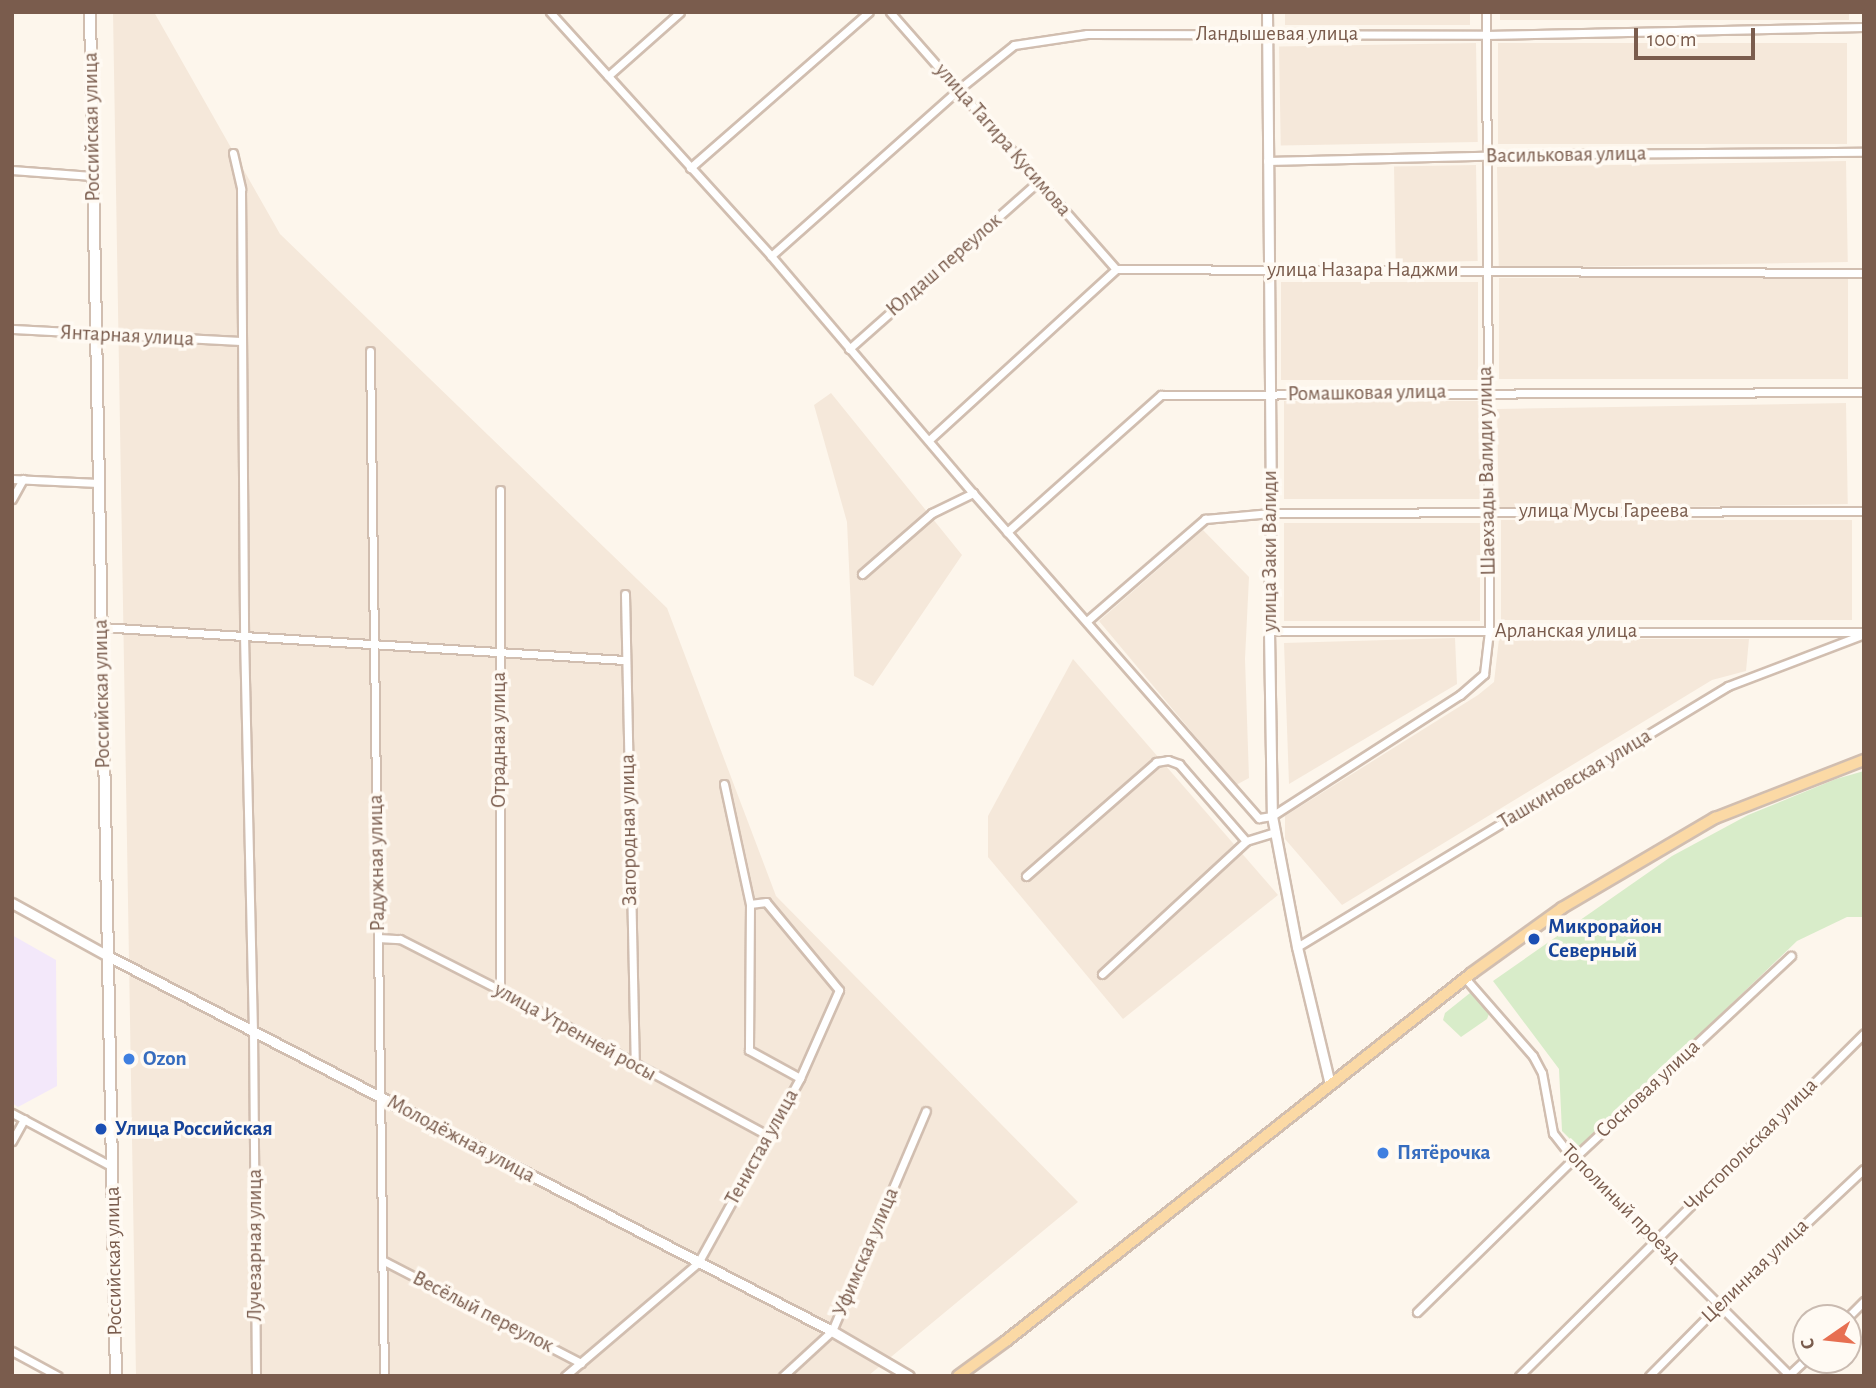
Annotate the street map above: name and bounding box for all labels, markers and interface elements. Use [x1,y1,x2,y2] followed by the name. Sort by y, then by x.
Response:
[1638,14,1759,58] scale bar
[1196,21,1358,47] street label: Ландышевая улица
[1647,29,1697,50] text: 100 m
[78,52,106,202] street label: Российская улица
[929,58,1077,222] street label: улица Тагира Кусимова
[1485,141,1647,169] street label: Васильковая улица
[881,208,1007,322] street label: Юлдаш переулок
[1267,257,1459,283] street label: улица Назара Наджми
[59,320,195,352] street label: Янтарная улица
[1473,366,1501,576] street label: Шаехзады Валиди улица
[1287,379,1447,407] street label: Ромашковая улица
[1257,470,1283,632] street label: улица Заки Валиди
[1519,498,1689,524] street label: улица Мусы Гареева
[1495,618,1637,644] street label: Арланская улица
[88,619,116,769] street label: Российская улица
[486,672,512,808] street label: Отрадная улица
[1494,723,1656,835] street label: Ташкиновская улица
[615,754,643,906] street label: Загородная улица
[363,794,391,932] street label: Радужная улица
[1548,914,1662,964] place label: Микрорайон Северный
[1526,931,1542,947] marker: Микрорайон Северный
[490,977,660,1087] street label: улица Утренней росы
[1591,1034,1705,1144] street label: Сосновая улица
[143,1046,187,1072] place label: Ozon
[121,1051,137,1067] marker: Ozon
[1679,1073,1823,1217] street label: Чистопольская улица
[720,1084,804,1210] street label: Тенистая улица
[383,1089,539,1189] street label: Молодёжная улица
[115,1116,273,1142] place label: Улица Российская
[93,1121,109,1137] marker: Улица Российская
[1556,1139,1686,1269] street label: Тополиный проезд
[1397,1140,1491,1166] place label: Пятёрочка
[1375,1145,1391,1161] marker: Пятёрочка
[242,1169,268,1321] street label: Лучезарная улица
[828,1184,904,1320] street label: Уфимская улица
[100,1186,128,1336] street label: Российская улица
[1696,1213,1814,1329] street label: Целинная улица
[408,1266,558,1358] street label: Весёлый переулок
[1792,1304,1862,1374] north arrow
[1798,1336,1819,1351] text: С

